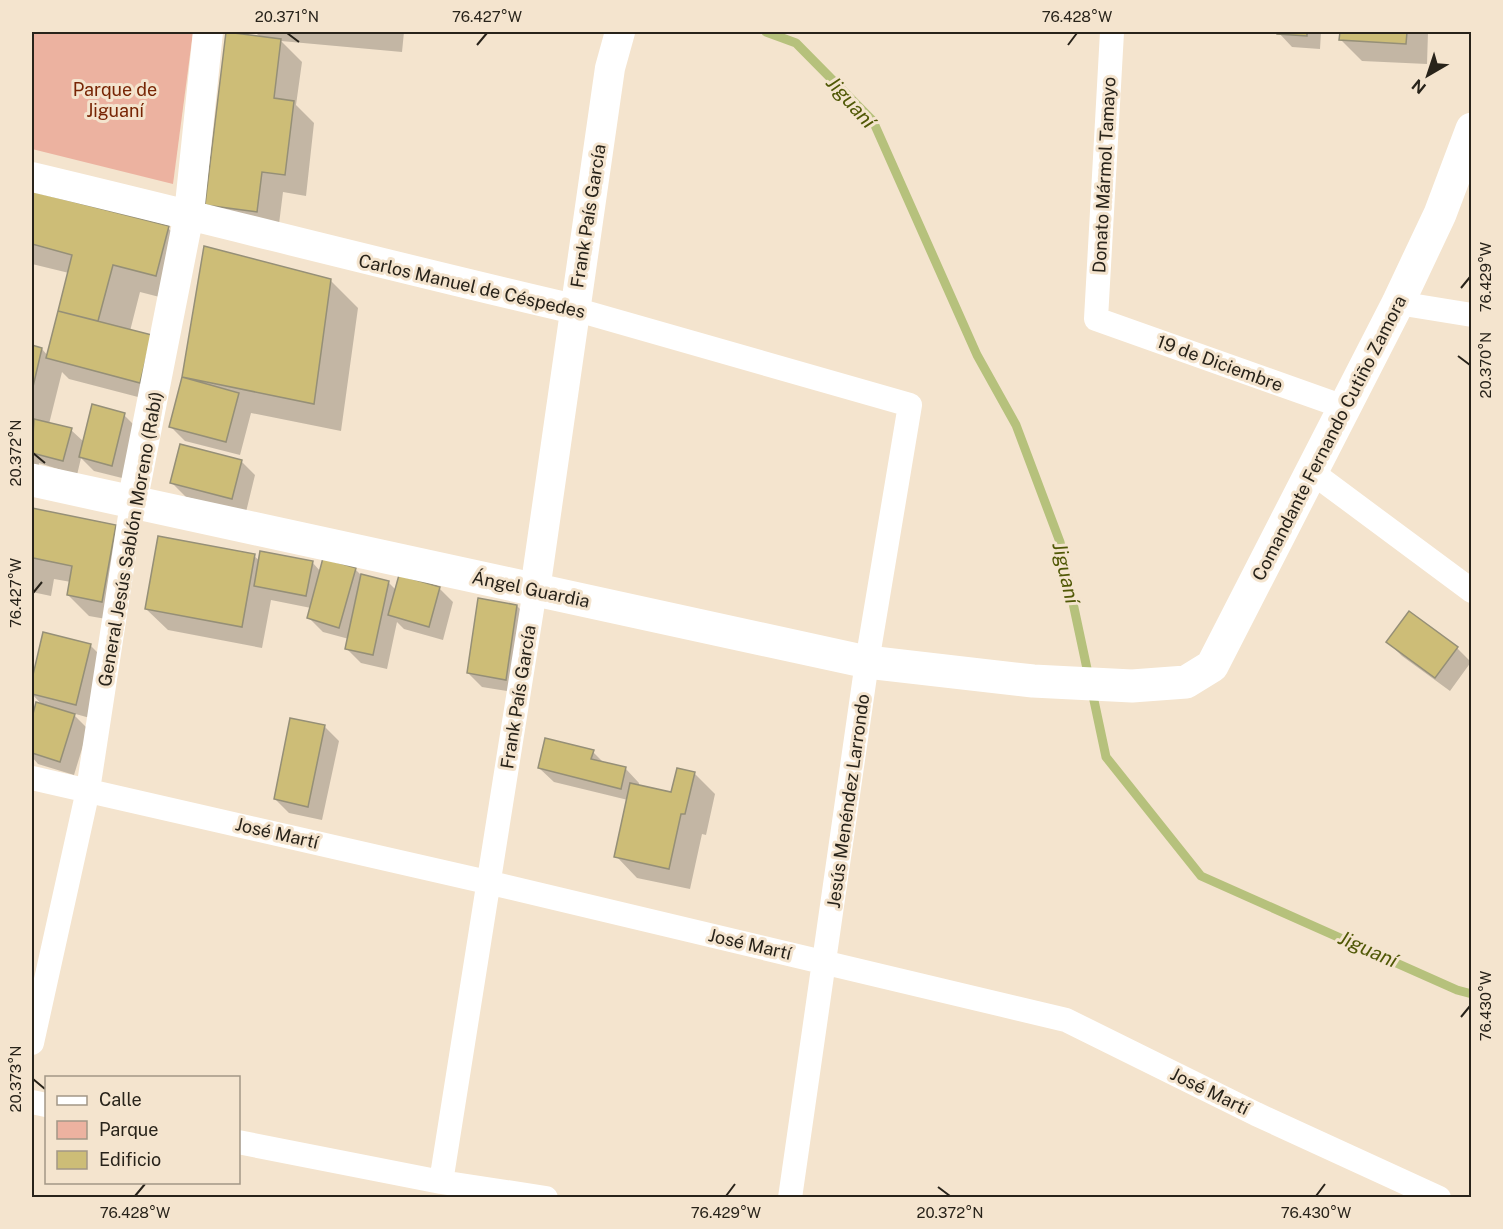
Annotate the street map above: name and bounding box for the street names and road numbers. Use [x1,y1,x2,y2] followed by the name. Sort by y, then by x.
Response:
[1088,76,1120,274] street label: Donato Mármol Tamayo
[566,143,610,289] street label: Frank País García
[357,250,587,322] street label: Carlos Manuel de Céspedes
[1248,292,1410,584] street label: Comandante Fernando Cutiño Zamora
[1154,330,1286,396] street label: 19 de Diciembre
[94,390,166,688] street label: General Jesús Sablón Moreno (Rabí)
[470,565,592,612] street label: Ángel Guardia
[496,624,540,770] street label: Frank País García
[823,692,873,910] street label: Jesús Menéndez Larrondo
[233,813,321,853] street label: José Martí
[706,924,794,964] street label: José Martí
[1167,1063,1253,1119] street label: José Martí

